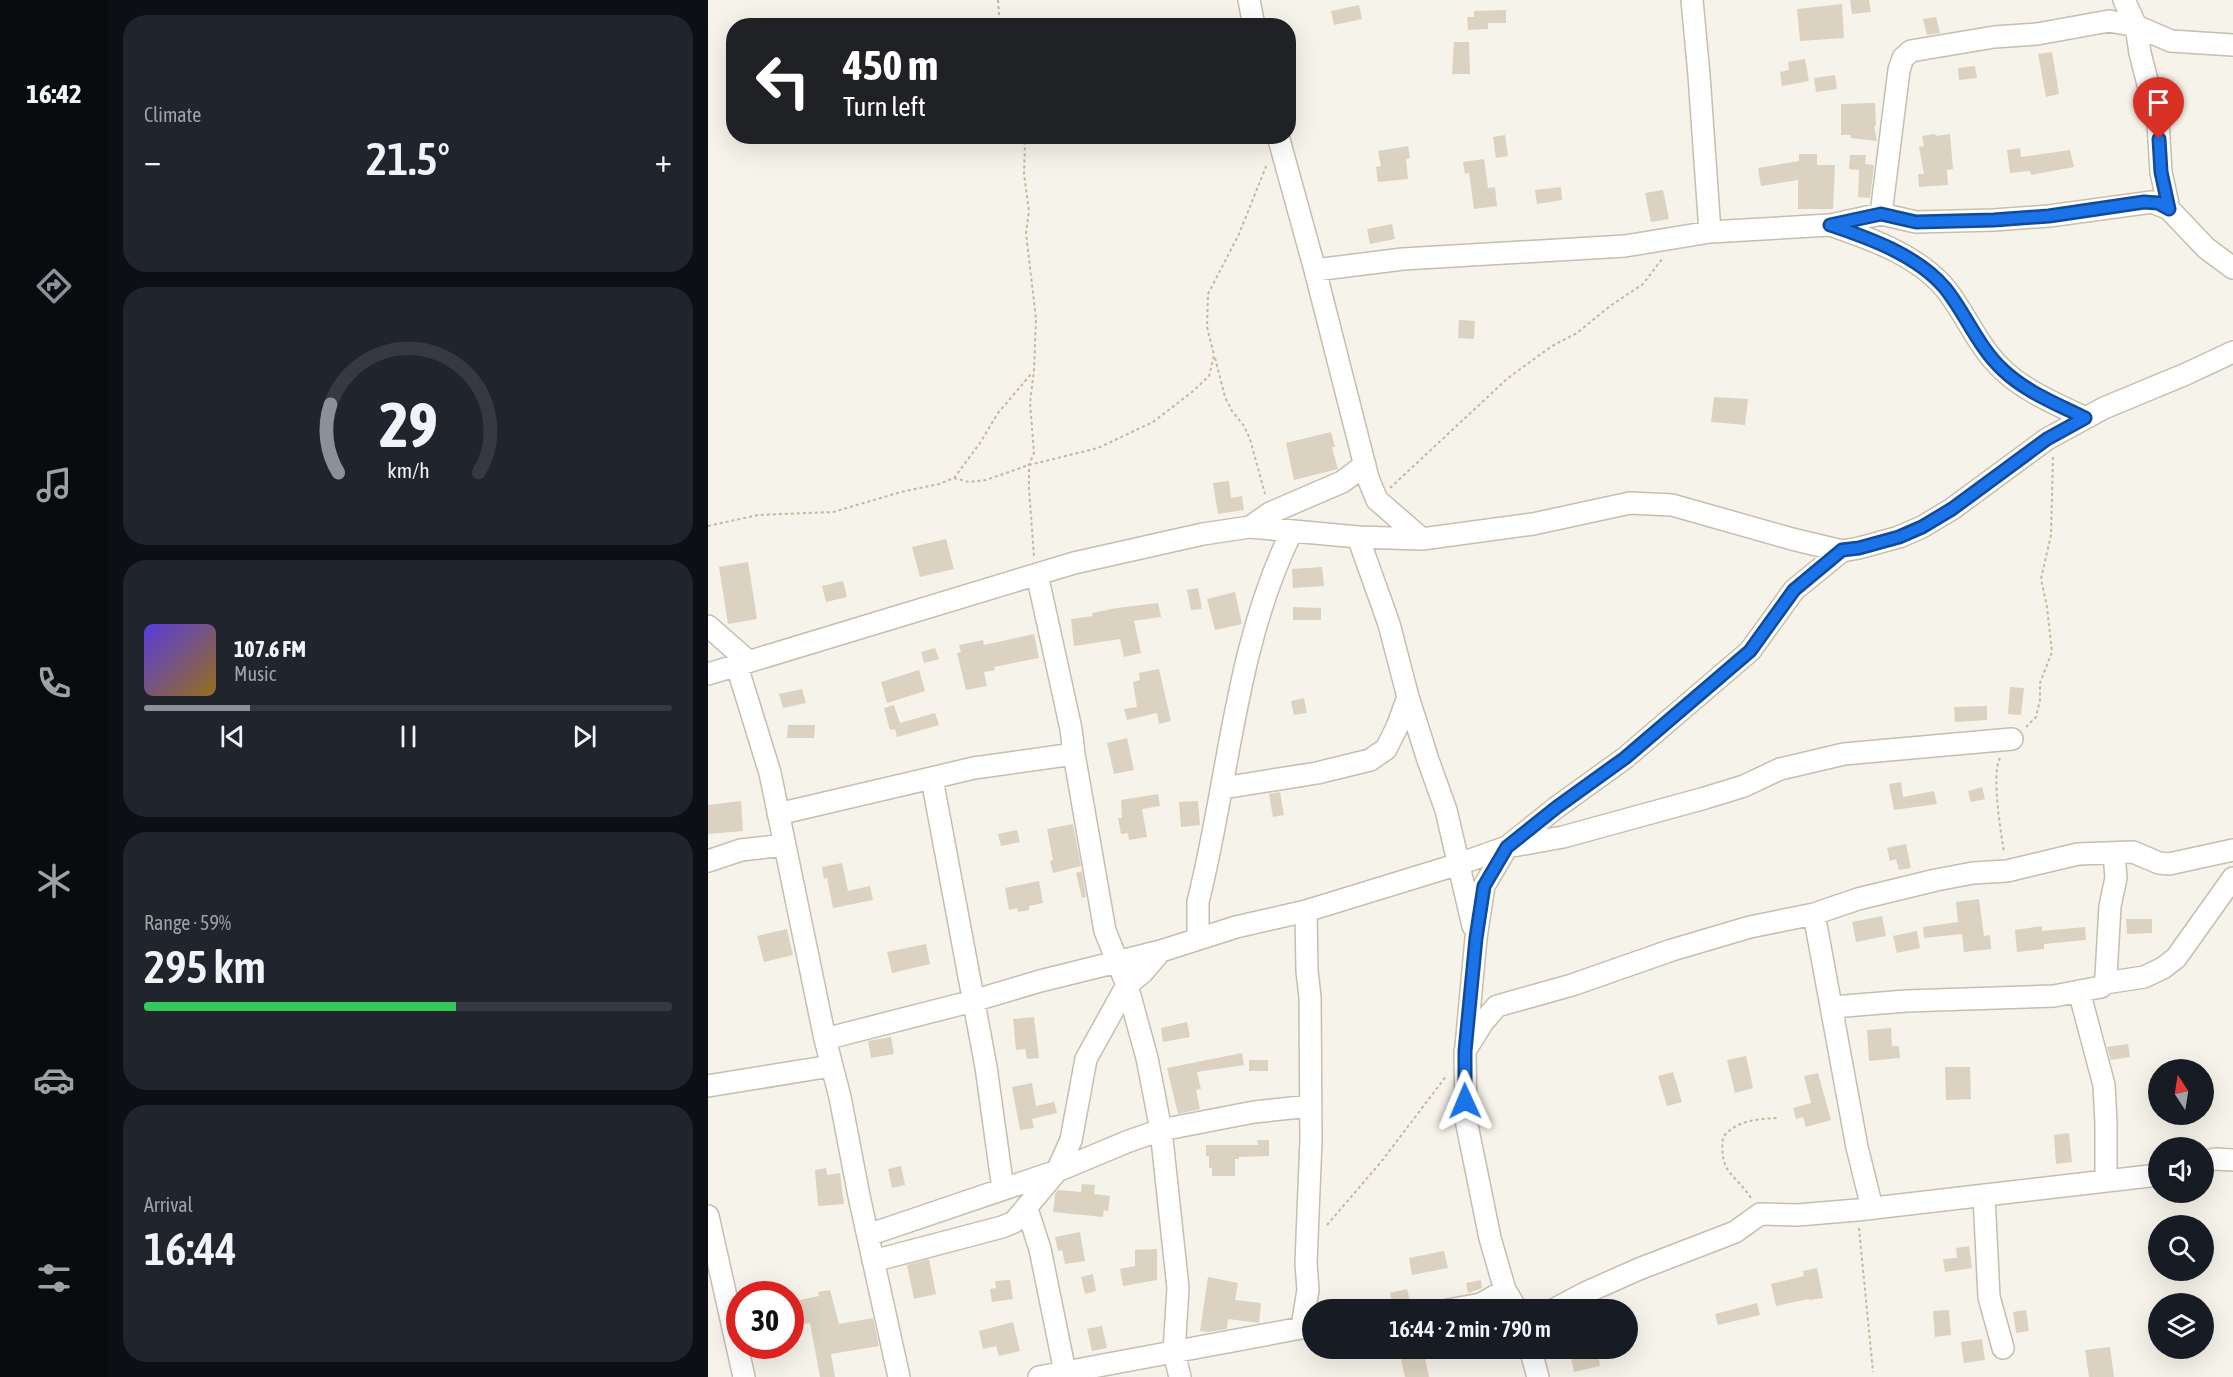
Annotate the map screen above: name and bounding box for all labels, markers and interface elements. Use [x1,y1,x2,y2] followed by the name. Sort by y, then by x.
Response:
[843,41,938,89] text: 450 m
[744,42,822,120] icon: left
[2133,77,2184,139] pin
[26,78,82,109] text: 16:42
[2142,86,2175,119] icon: arrive
[843,91,926,122] text: Turn left
[144,103,201,126] text: Climate
[366,133,450,185] text: 21.5°
[144,141,161,179] text: −
[655,141,672,179] text: +
[33,265,75,307] icon: directions
[379,389,437,460] text: 29
[387,459,429,484] text: km/h
[33,464,75,506] icon: music
[234,636,306,662] text: 107.6 FM
[33,662,75,704] icon: phone
[234,662,276,685] text: Music
[216,720,249,753] icon: previous
[392,720,425,753] icon: pause
[568,720,601,753] icon: next
[33,860,75,902] icon: climate
[144,911,231,934] text: Range · 59%
[144,941,266,993] text: 295 km
[33,1059,75,1101] icon: car
[2148,1059,2214,1125] north arrow
[2148,1059,2214,1359] map controls
[1433,1069,1497,1133] position arrow
[2148,1137,2214,1203] button: sound
[144,1193,193,1216] text: Arrival
[2148,1215,2214,1281] button: search
[144,1223,237,1275] text: 16:44
[33,1257,75,1299] icon: filters
[726,1281,804,1359] speed limit sign: 30
[2148,1293,2214,1359] button: layers
[1389,1316,1551,1342] text: 16:44 · 2 min · 790 m

